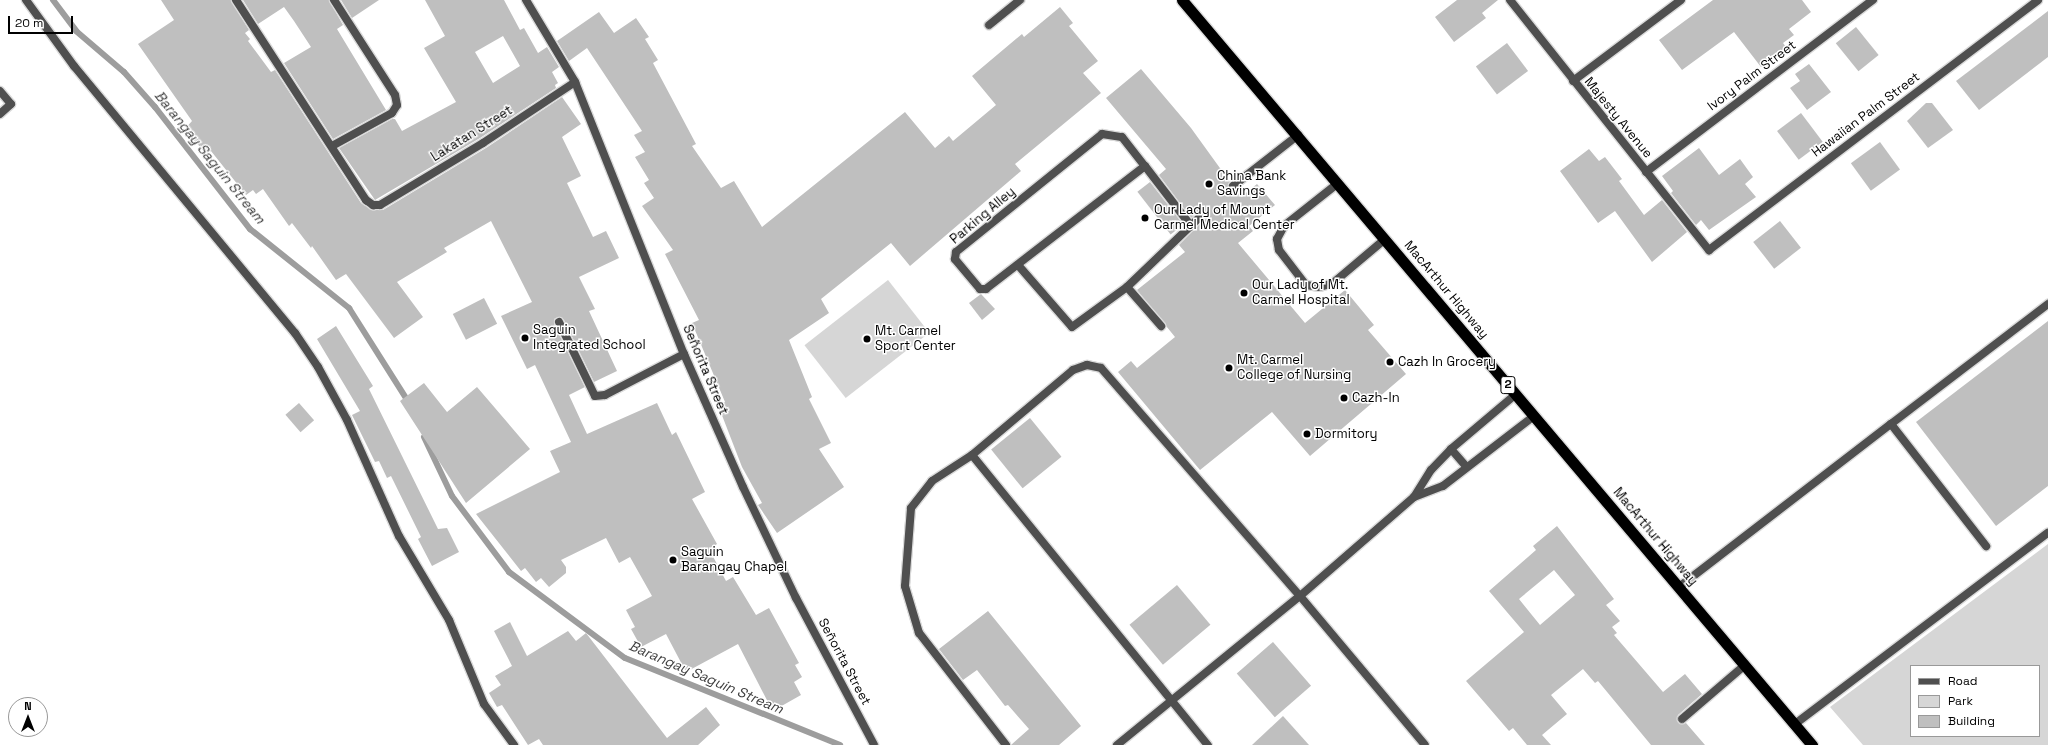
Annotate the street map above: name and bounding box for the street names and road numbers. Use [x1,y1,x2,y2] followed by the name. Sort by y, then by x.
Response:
[1705,38,1799,114] street label: Ivory Palm Street
[1809,69,1923,161] street label: Hawaiian Palm Street
[1581,74,1655,162] street label: Majesty Avenue
[428,103,516,165] street label: Lakatan Street
[947,184,1019,248] street label: Parking Alley
[1400,238,1492,342] street label: MacArthur Highway
[679,323,731,417] street label: Señorita Street
[1500,375,1516,395] road number: 2
[1609,485,1701,589] street label: MacArthur Highway
[815,616,873,708] street label: Señorita Street

